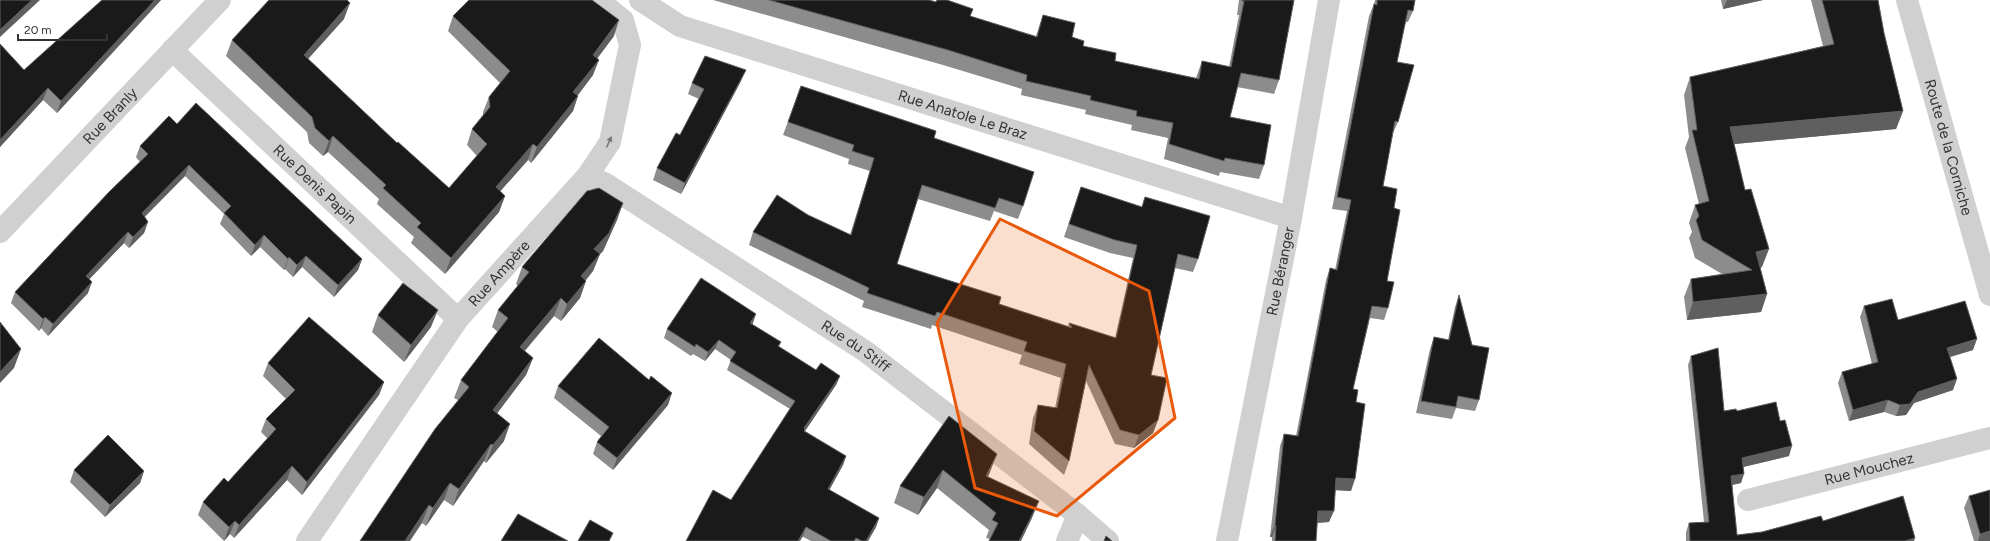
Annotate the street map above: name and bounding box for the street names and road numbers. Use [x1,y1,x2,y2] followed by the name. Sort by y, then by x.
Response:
[1921,77,1976,217] street label: Route de la Corniche
[79,84,141,148] street label: Rue Branly
[896,86,1030,144] street label: Rue Anatole Le Braz
[269,141,360,228] street label: Rue Denis Papin
[1263,225,1298,317] street label: Rue Béranger
[465,237,534,310] street label: Rue Ampère
[818,316,894,377] street label: Rue du Stiff
[1823,449,1916,489] street label: Rue Mouchez

